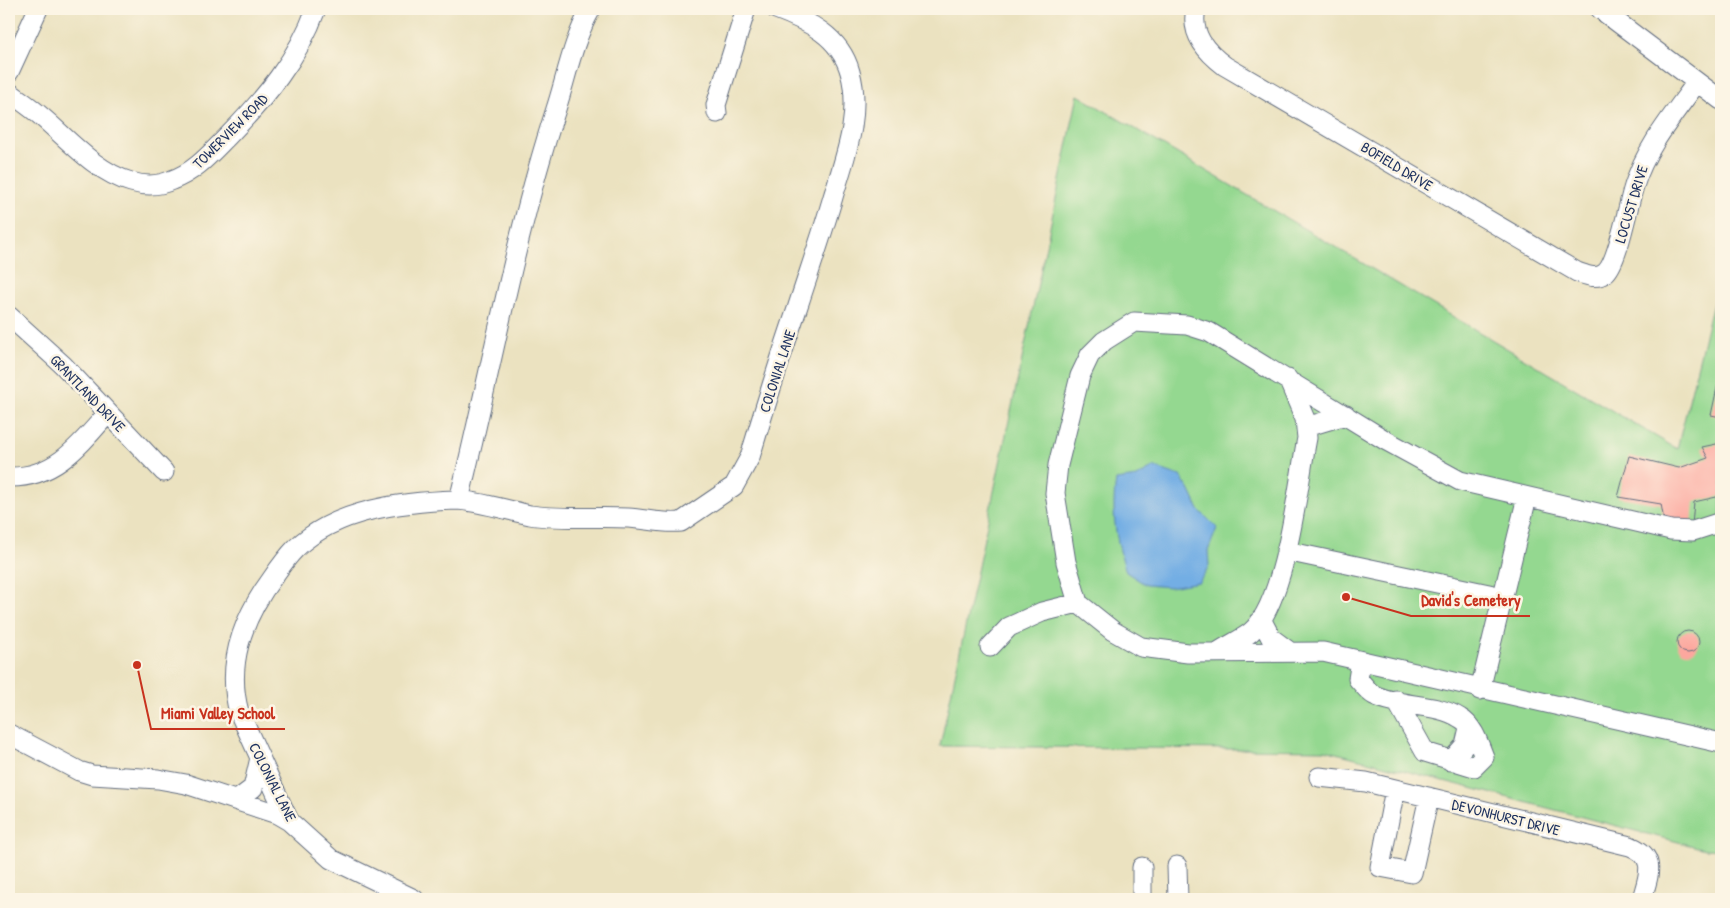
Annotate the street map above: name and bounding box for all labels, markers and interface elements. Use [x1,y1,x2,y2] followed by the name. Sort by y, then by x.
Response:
[188,88,273,173] street label: TOWERVIEW ROAD
[1357,136,1437,196] street label: BOFIELD DRIVE
[1609,162,1653,245] street label: LOCUST DRIVE
[754,327,800,415] street label: COLONIAL LANE
[46,350,131,437] street label: GRANTLAND DRIVE
[1411,585,1530,616] callout: David's Cemetery
[1421,589,1521,612] text: David's Cemetery
[151,698,285,729] callout: Miami Valley School
[161,702,276,725] text: Miami Valley School
[244,739,302,825] street label: COLONIAL LANE
[1450,793,1562,841] street label: DEVONHURST DRIVE

